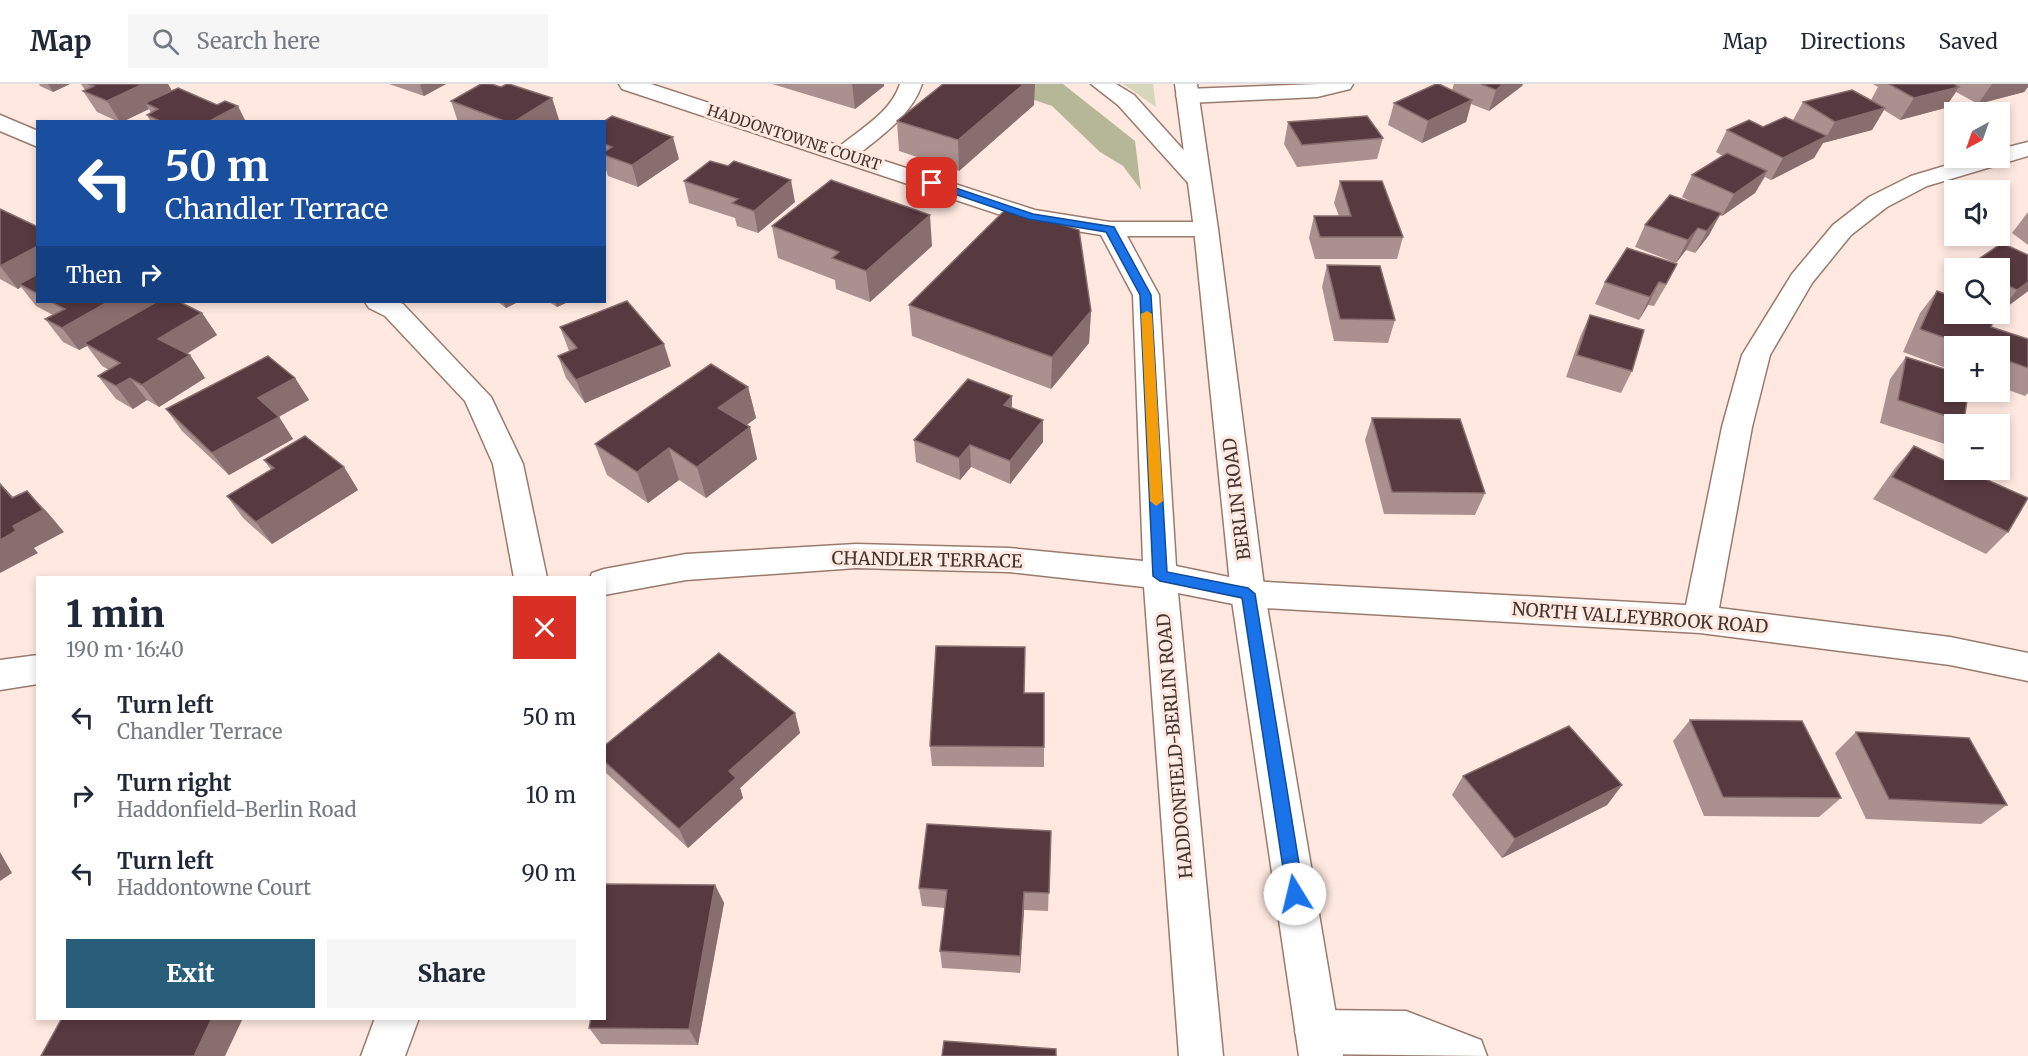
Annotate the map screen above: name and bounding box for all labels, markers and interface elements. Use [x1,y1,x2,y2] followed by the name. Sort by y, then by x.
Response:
[128,14,548,68] search box
[30,23,92,59] text: Map
[149,25,182,58] icon: search
[197,27,320,55] text: Search here
[1723,28,1767,55] text: Map
[1800,28,1905,55] text: Directions
[1938,28,1998,55] text: Saved
[705,100,884,175] street label: HADDONTOWNE COURT
[1944,102,2010,168] north arrow
[1944,102,2010,480] map controls
[165,140,269,192] text: 50 m
[66,144,144,222] icon: left
[906,157,957,208] pin
[915,166,948,199] icon: arrive
[1944,180,2010,246] button: sound
[165,192,388,226] text: Chandler Terrace
[134,258,167,291] icon: right
[1944,258,2010,324] button: search
[66,261,122,289] text: Then
[1944,336,2010,402] button: +
[1944,414,2010,480] button: −
[1218,437,1255,561] street label: BERLIN ROAD
[832,546,1023,573] street label: CHANDLER TERRACE
[66,592,165,637] text: 1 min
[513,596,576,659] button: close
[1511,597,1769,638] street label: NORTH VALLEYBROOK ROAD
[1151,612,1198,880] street label: HADDONFIELD-BERLIN ROAD
[66,637,184,662] text: 190 m · 16:40
[117,691,214,719] text: Turn left
[66,701,99,734] icon: left
[522,703,576,731] text: 50 m
[117,719,283,744] text: Chandler Terrace
[117,769,231,797] text: Turn right
[66,779,99,812] icon: right
[526,781,576,809] text: 10 m
[117,797,357,822] text: Haddonfield-Berlin Road
[117,847,214,875] text: Turn left
[66,857,99,890] icon: left
[521,859,576,887] text: 90 m
[1263,862,1327,926] position arrow
[117,875,311,900] text: Haddontowne Court
[66,939,315,1008] button: Exit
[327,939,576,1008] button: Share

